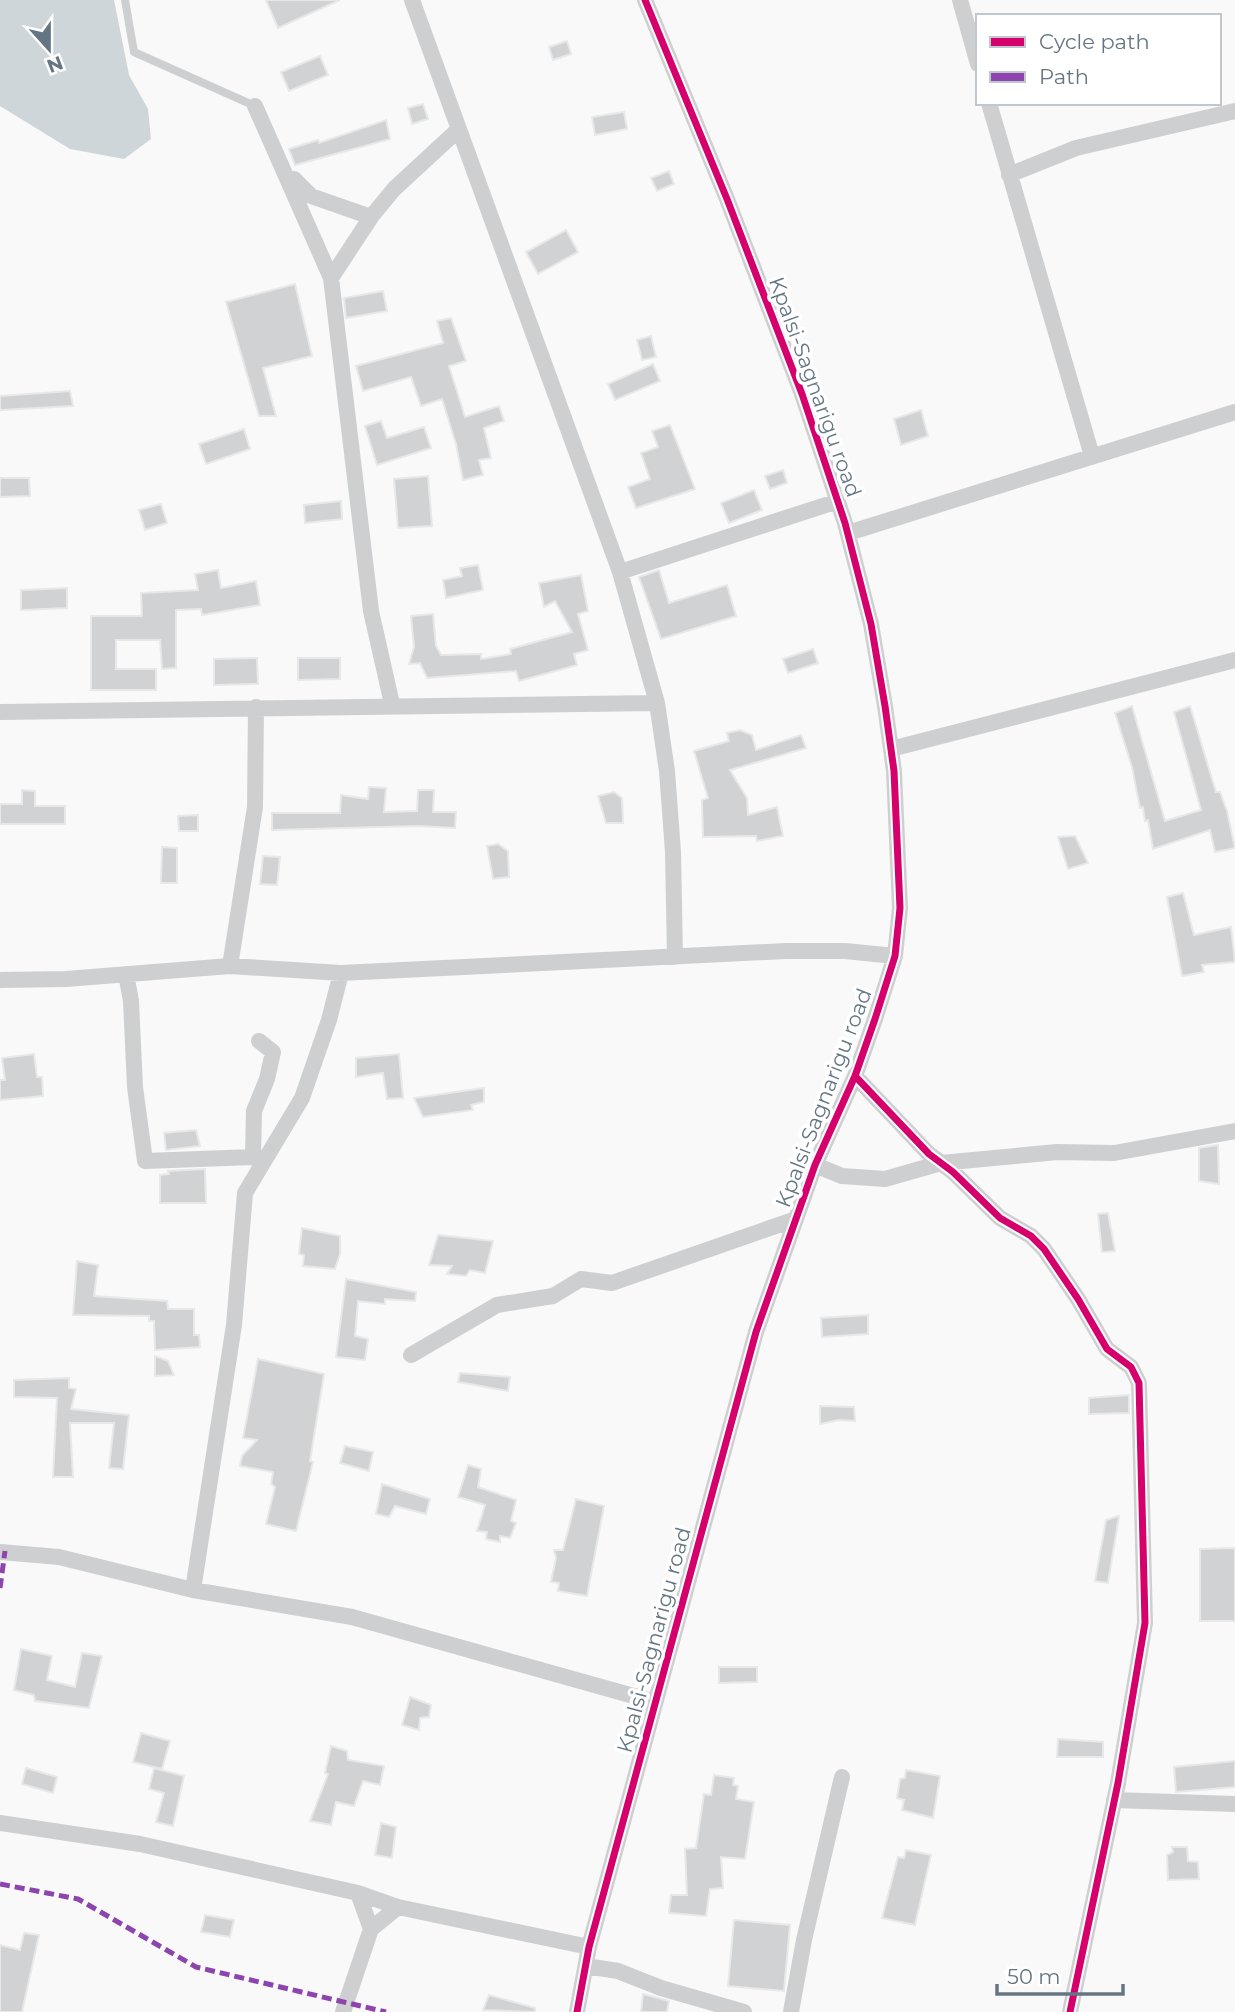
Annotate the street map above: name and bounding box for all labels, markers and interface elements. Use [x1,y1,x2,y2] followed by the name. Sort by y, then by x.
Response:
[14,14,84,84] north arrow
[976,14,1221,105] legend
[1039,29,1150,54] text: Cycle path
[44,51,66,78] text: N
[1039,64,1089,89] text: Path
[764,273,867,500] street label: Kpalsi-Sagnarigu road
[770,985,877,1211] street label: Kpalsi-Sagnarigu road
[611,1524,696,1755] street label: Kpalsi-Sagnarigu road
[997,1952,1123,1996] scale bar
[1007,1964,1061,1989] text: 50 m

